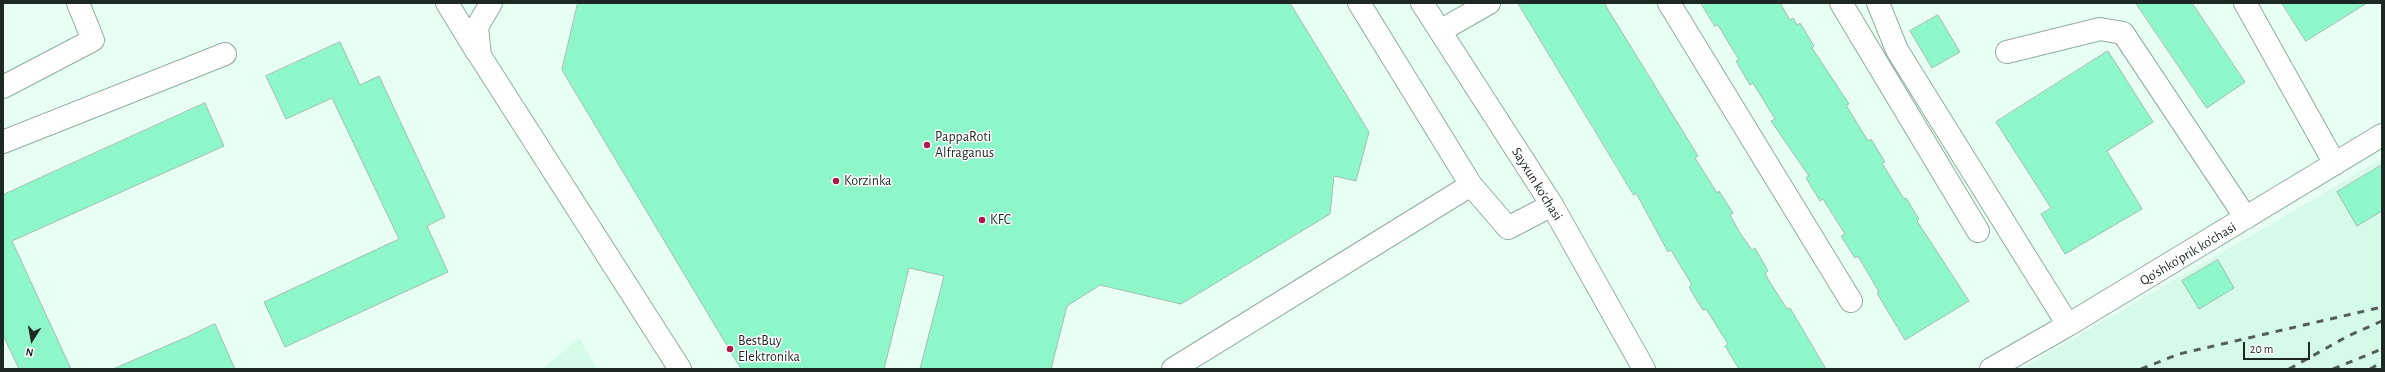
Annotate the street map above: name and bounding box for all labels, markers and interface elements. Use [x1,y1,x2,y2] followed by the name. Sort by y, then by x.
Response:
[935,129,994,162] place label: PappaRoti Alfraganus
[922,140,932,150] marker: PappaRoti Alfraganus
[1508,144,1566,224] street label: Sayxun ko'chasi
[844,173,892,189] place label: Korzinka
[831,176,841,186] marker: Korzinka
[990,212,1011,228] place label: KFC
[977,215,987,225] marker: KFC
[2137,219,2239,289] street label: Qo'shko'prik ko'chasi
[12,320,52,360] north arrow
[738,333,800,366] place label: BestBuy Elektronika
[2245,334,2312,360] scale bar
[2250,343,2273,355] text: 20 m
[725,344,735,354] marker: BestBuy Elektronika
[25,346,34,358] text: N

